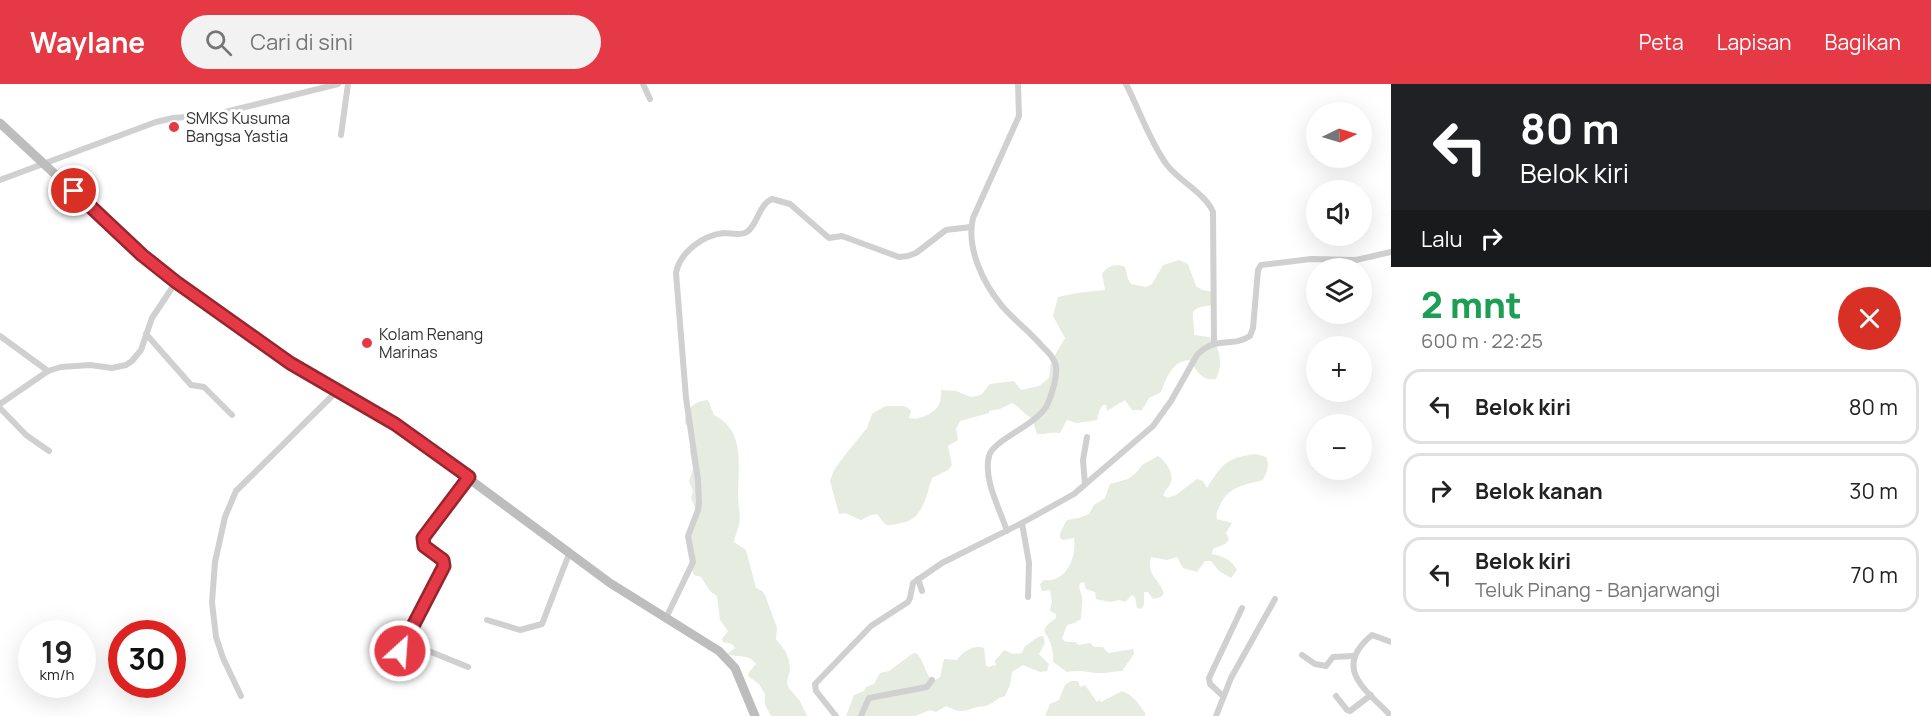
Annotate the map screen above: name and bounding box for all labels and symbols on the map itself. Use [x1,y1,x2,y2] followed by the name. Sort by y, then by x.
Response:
[1306,102,1372,168] north arrow
[186,107,290,147] place label: SMKS Kusuma Bangsa Yastia
[167,120,181,134] marker: SMKS Kusuma Bangsa Yastia
[48,165,99,216] pin
[379,323,483,363] place label: Kolam Renang Marinas
[360,336,374,350] marker: Kolam Renang Marinas
[368,619,432,683] position arrow
[108,620,186,698] speed limit sign: 30

